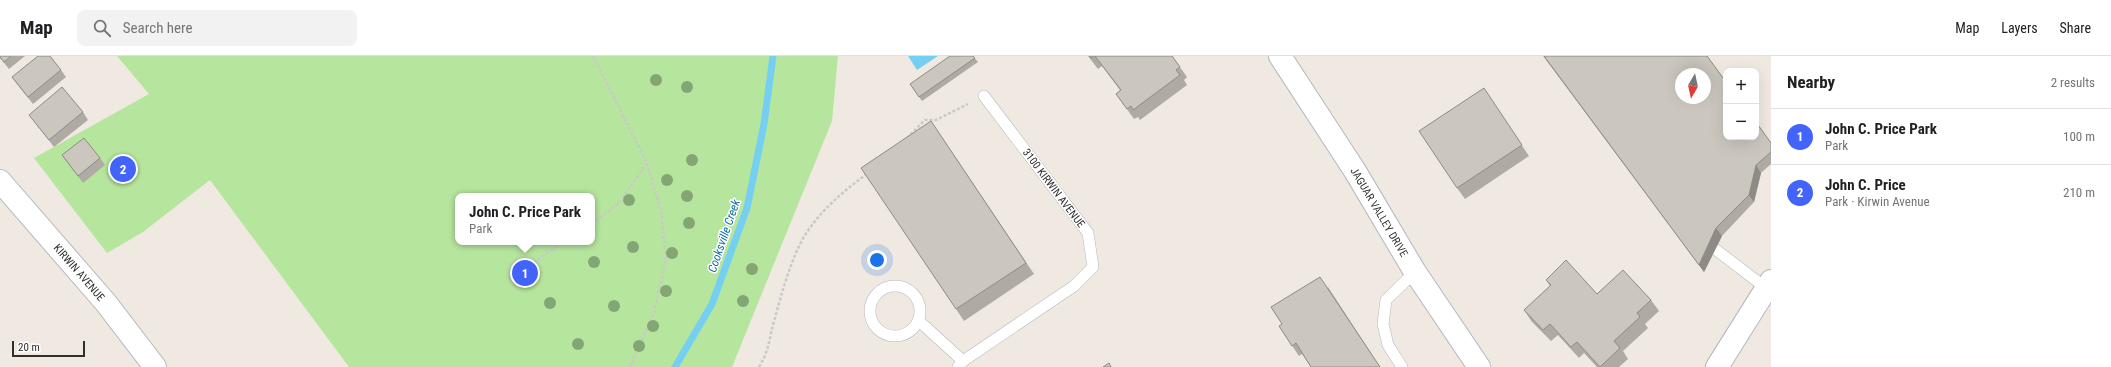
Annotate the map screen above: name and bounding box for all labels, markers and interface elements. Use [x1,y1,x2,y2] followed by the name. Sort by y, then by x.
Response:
[77,10,357,46] search box
[20,16,53,39] text: Map
[91,17,113,39] icon: search
[123,19,193,37] text: Search here
[1955,20,1979,36] text: Map
[2001,20,2038,36] text: Layers
[2060,20,2091,36] text: Share
[1675,68,1711,104] north arrow
[1723,68,1759,140] map controls
[1723,68,1759,104] button: +
[1787,72,1835,92] text: Nearby
[2051,75,2095,90] text: 2 results
[1723,104,1759,140] button: −
[1825,120,1937,138] text: John C. Price Park
[1797,129,1803,144] text: 1
[2063,129,2095,144] text: 100 m
[1825,138,1848,153] text: Park
[1020,146,1088,231] street label: 3100 KIRWIN AVENUE
[110,154,136,184] pin: 2
[1347,165,1411,260] street label: JAGUAR VALLEY DRIVE
[1825,176,1906,194] text: John C. Price
[1797,185,1803,200] text: 2
[2063,185,2095,200] text: 210 m
[455,193,595,245] popup
[1825,194,1930,209] text: Park · Kirwin Avenue
[705,197,743,274] water label: Cooksville Creek
[469,203,581,221] text: John C. Price Park
[469,221,492,236] text: Park
[51,242,108,304] street label: KIRWIN AVENUE
[867,250,887,270] your location
[512,258,538,288] pin: 1
[12,339,85,358] scale bar
[18,341,40,354] text: 20 m

